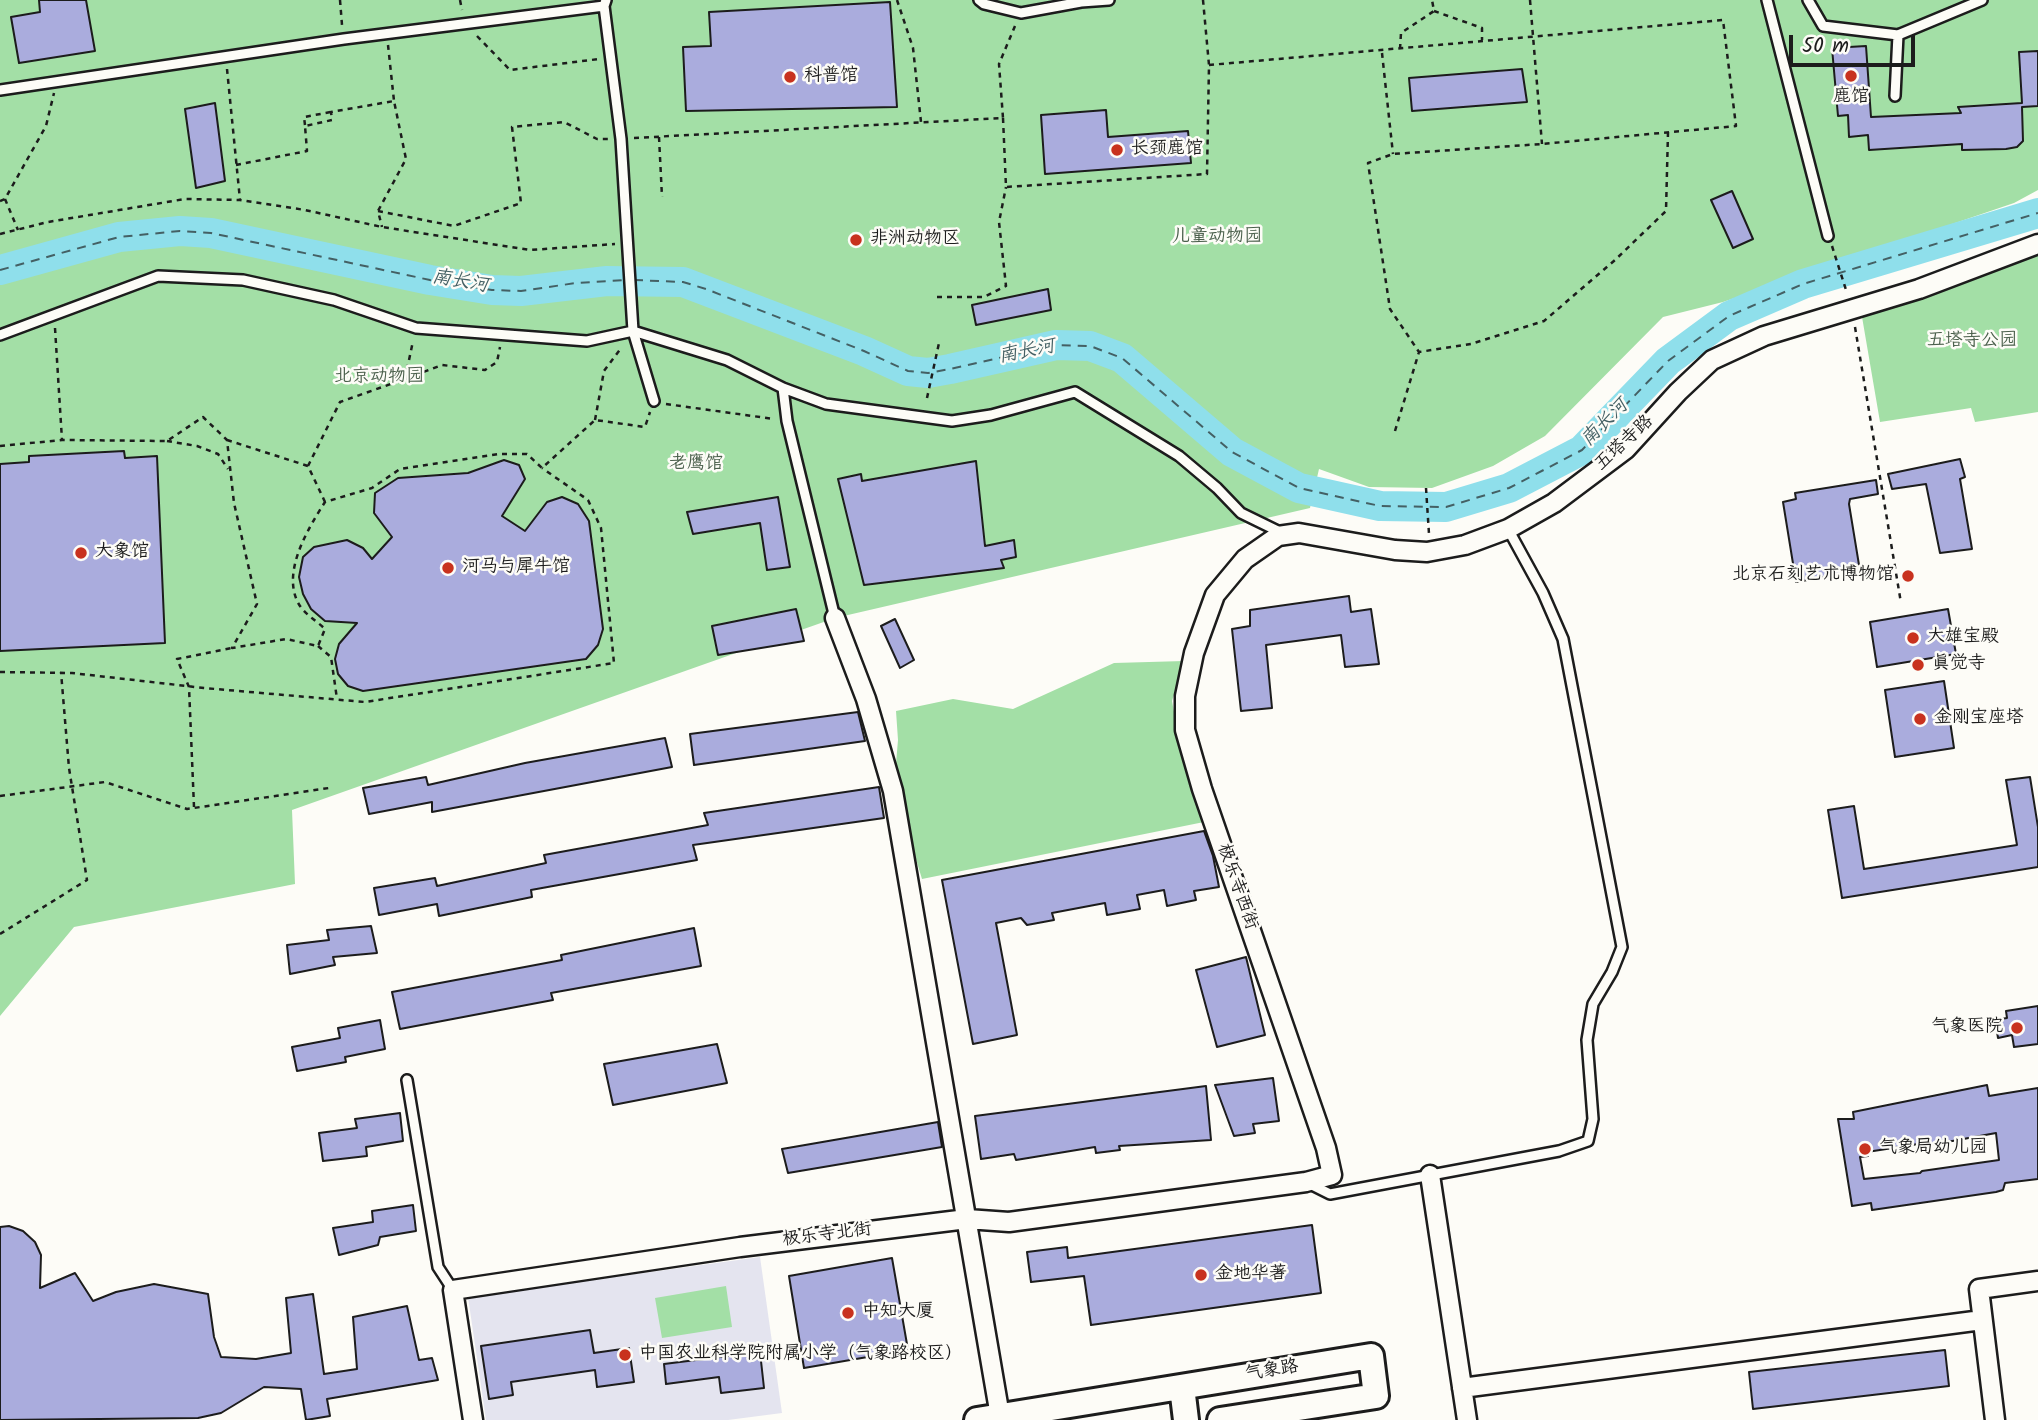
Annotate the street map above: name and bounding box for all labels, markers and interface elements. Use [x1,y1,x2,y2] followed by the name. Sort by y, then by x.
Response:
[1793,21,1919,65] scale bar
[1802,30,1849,63] text: 50 m
[804,66,858,88] place label: 科普馆
[1843,68,1859,84] marker: 鹿馆
[782,69,798,85] marker: 科普馆
[1833,87,1869,109] place label: 鹿馆
[1131,139,1203,161] place label: 长颈鹿馆
[1109,142,1125,158] marker: 长颈鹿馆
[1172,227,1262,249] park label: 儿童动物园
[870,229,960,251] place label: 非洲动物区
[848,232,864,248] marker: 非洲动物区
[430,267,490,299] water label: 南长河
[1927,331,2017,353] park label: 五塔寺公园
[997,336,1057,370] water label: 南长河
[334,367,424,389] park label: 北京动物园
[1578,396,1634,452] water label: 南长河
[1591,412,1659,476] street label: 五塔寺路
[669,454,723,476] park label: 老鹰馆
[95,542,149,564] place label: 大象馆
[73,545,89,561] marker: 大象馆
[462,557,570,579] place label: 河马与犀牛馆
[440,560,456,576] marker: 河马与犀牛馆
[1732,565,1894,587] place label: 北京石刻艺术博物馆
[1900,568,1916,584] marker: 北京石刻艺术博物馆
[1927,627,1999,649] place label: 大雄宝殿
[1905,630,1921,646] marker: 大雄宝殿
[1932,654,1986,676] place label: 真觉寺
[1910,657,1926,673] marker: 真觉寺
[1934,708,2024,730] place label: 金刚宝座塔
[1912,711,1928,727] marker: 金刚宝座塔
[1211,841,1261,933] street label: 极乐寺西街
[1931,1017,2003,1039] place label: 气象医院
[2009,1020,2025,1036] marker: 气象医院
[1879,1138,1987,1160] place label: 气象局幼儿园
[1857,1141,1873,1157] marker: 气象局幼儿园
[781,1220,873,1252] street label: 极乐寺北街
[1215,1264,1287,1286] place label: 金地华著
[1193,1267,1209,1283] marker: 金地华著
[862,1302,934,1324] place label: 中知大厦
[840,1305,856,1321] marker: 中知大厦
[639,1344,963,1366] place label: 中国农业科学院附属小学（气象路校区）
[617,1347,633,1363] marker: 中国农业科学院附属小学（气象路校区）
[1244,1357,1300,1387] street label: 气象路

